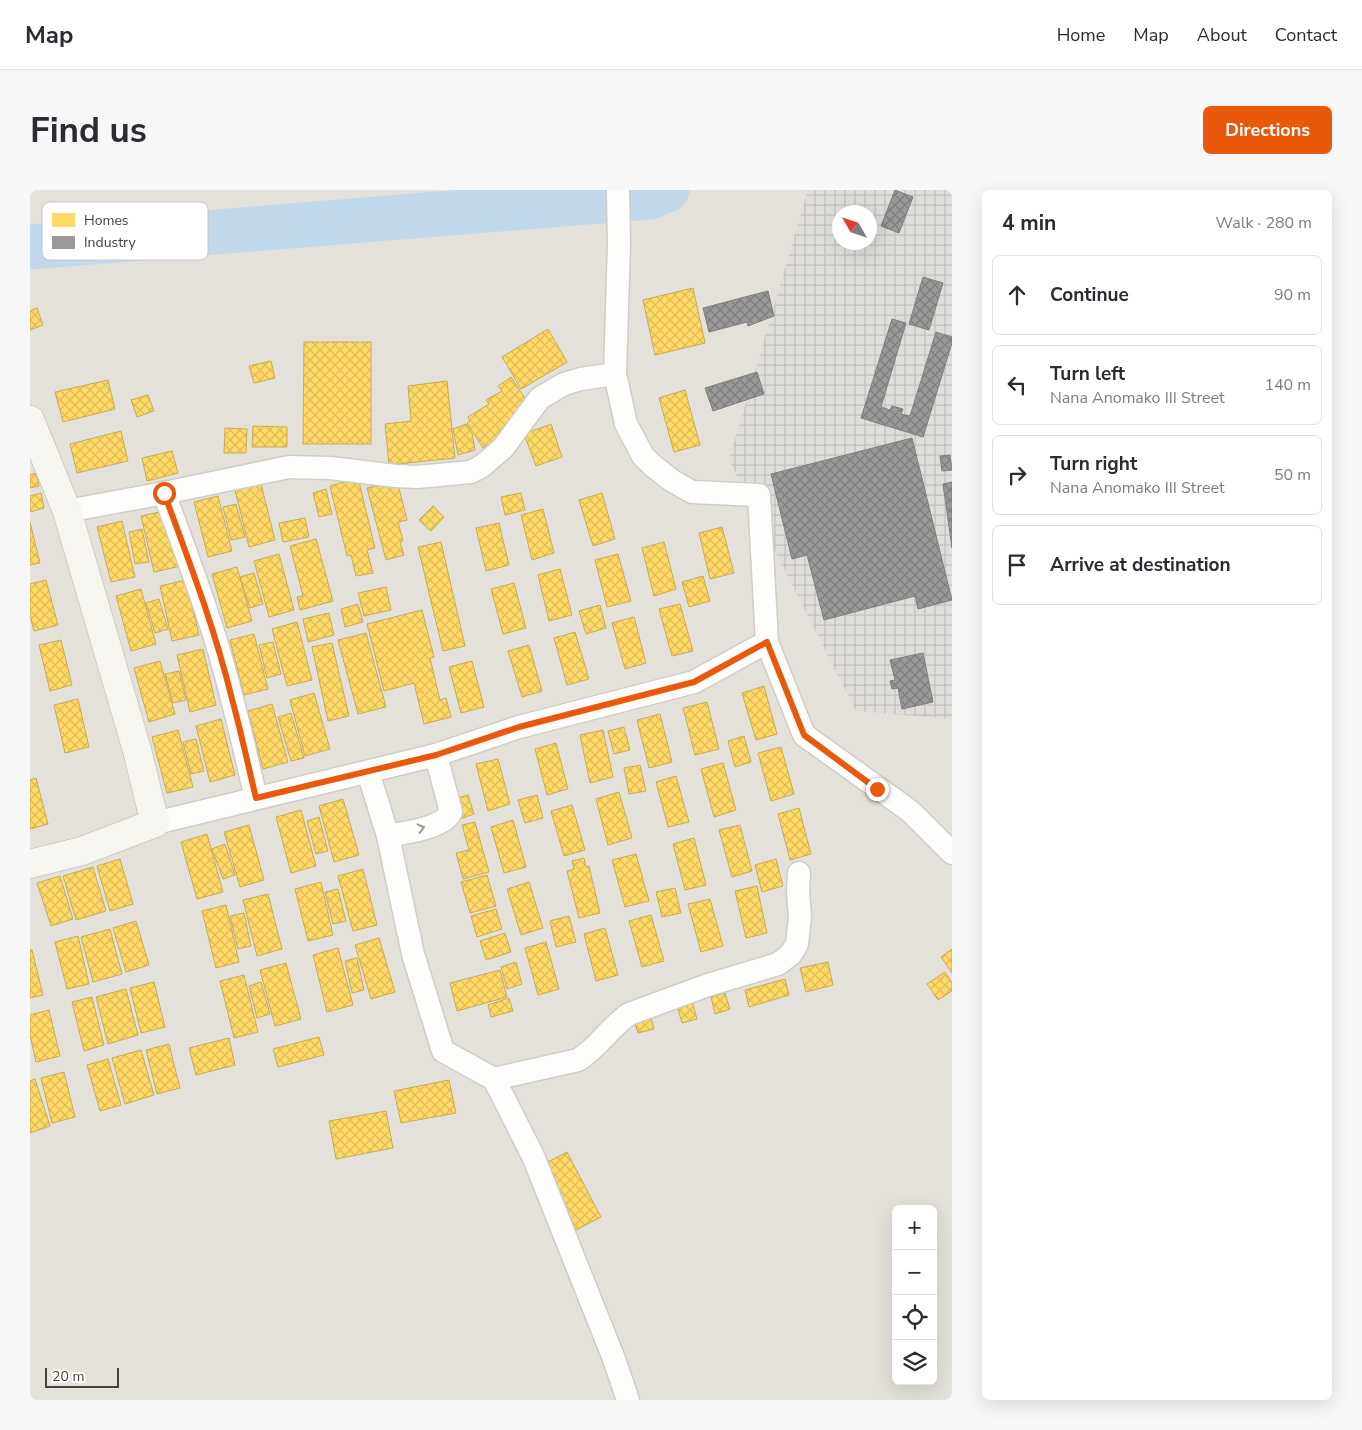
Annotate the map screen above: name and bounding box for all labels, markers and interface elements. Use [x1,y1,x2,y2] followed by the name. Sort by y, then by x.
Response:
[25,19,73,51] text: Map
[1057,23,1105,47] text: Home
[1133,23,1169,47] text: Map
[1197,23,1247,47] text: About
[1275,23,1337,47] text: Contact
[1203,106,1332,154] button: Directions
[30,107,147,154] text: Find us
[42,202,208,260] legend
[832,205,877,250] north arrow
[1002,209,1056,237] text: 4 min
[84,211,129,230] text: Homes
[1216,212,1312,234] text: Walk · 280 m
[84,233,137,252] text: Industry
[1003,281,1031,309] icon: ahead
[1050,282,1129,308] text: Continue
[1274,284,1311,306] text: 90 m
[1050,361,1125,387] text: Turn left
[1003,371,1031,399] icon: left
[1264,374,1311,396] text: 140 m
[1050,387,1225,409] text: Nana Anomako III Street
[1050,451,1137,477] text: Turn right
[1003,461,1031,489] icon: right
[1274,464,1311,486] text: 50 m
[1050,477,1225,499] text: Nana Anomako III Street
[153,482,176,505] route start
[1003,551,1031,579] icon: arrive
[1050,552,1231,578] text: Arrive at destination
[866,778,889,801] route end
[416,823,425,834] one-way arrow
[892,1205,937,1385] map controls
[892,1205,937,1250] button: +
[892,1250,937,1295] button: −
[892,1295,937,1340] button: locate
[892,1340,937,1385] button: layers
[45,1365,119,1388] scale bar
[52,1367,84,1386] text: 20 m

